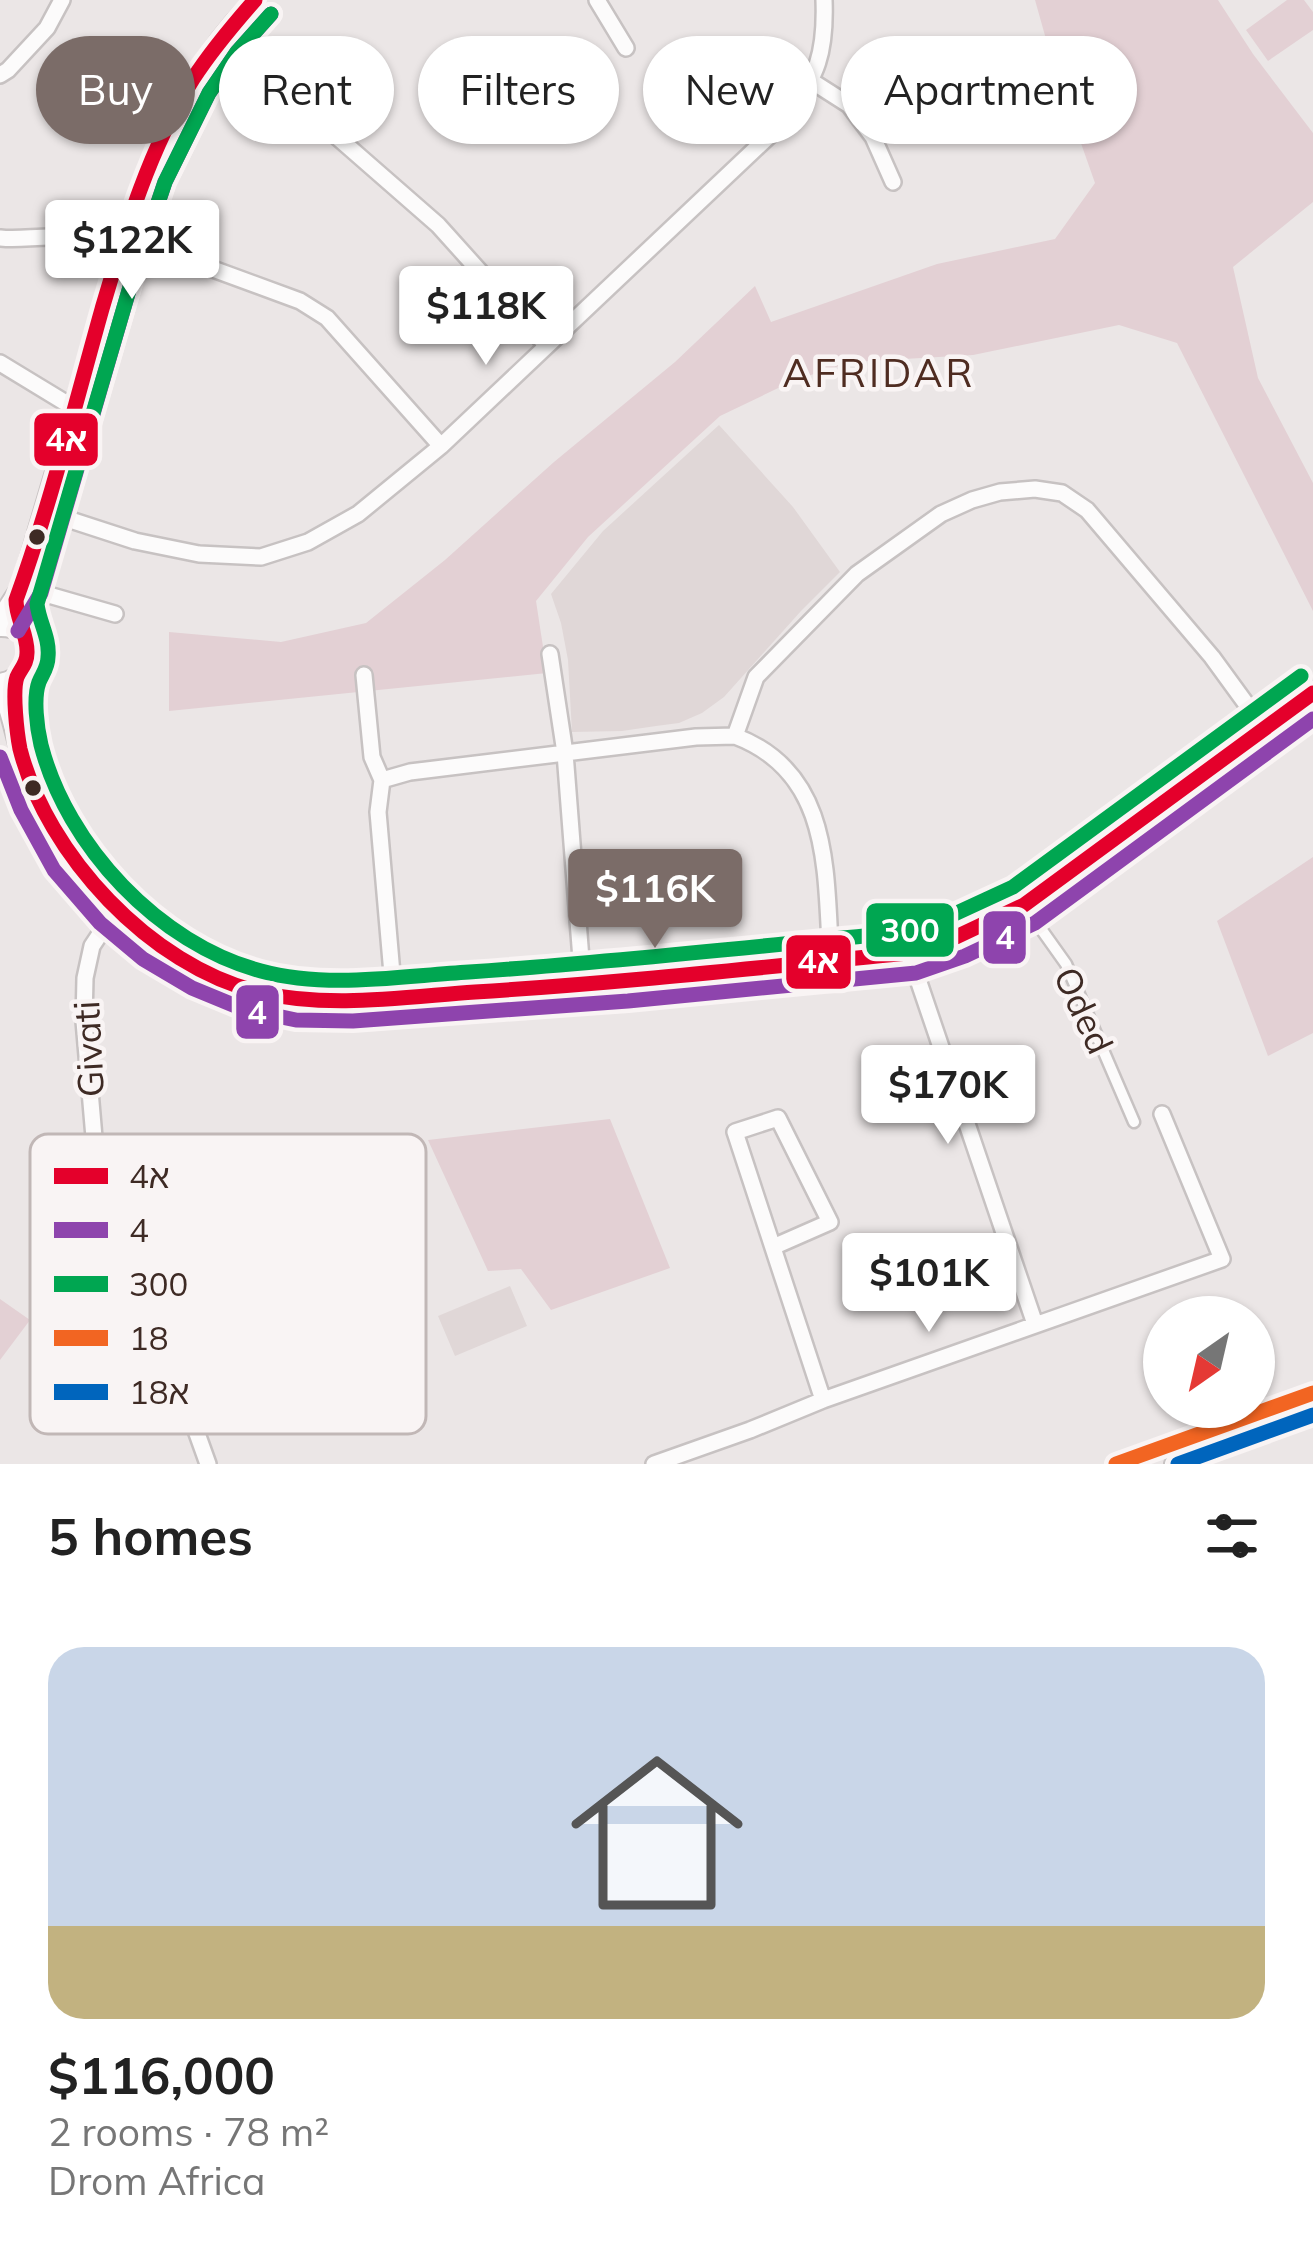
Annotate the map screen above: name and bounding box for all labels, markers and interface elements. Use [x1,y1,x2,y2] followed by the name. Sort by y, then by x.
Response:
[36,36,195,144] chip: Buy
[219,36,394,144] chip: Rent
[418,36,619,144] chip: Filters
[643,36,817,144] chip: New
[841,36,1137,144] chip: Apartment
[48,200,216,302] pin: $122K
[72,214,192,263] text: $122K
[402,266,570,368] pin: $118K
[426,280,546,329] text: $118K
[783,348,975,397] district label: AFRIDAR
[32,411,100,468] line badge: 4א
[45,418,87,459] text: 4א
[26,526,48,548] unlabelled marker
[22,777,44,799] unlabelled marker
[571,849,739,951] pin: $116K
[595,863,715,912] text: $116K
[864,901,956,959] line badge: 300
[880,909,940,950] text: 300
[981,909,1028,966] line badge: 4
[995,916,1015,957] text: 4
[784,933,853,991] line badge: 4א
[797,940,839,981] text: 4א
[1044,959,1124,1061] street label: Oded
[234,983,281,1041] line badge: 4
[247,991,267,1032] text: 4
[63,1000,113,1098] street label: Givati
[864,1045,1032,1147] pin: $170K
[888,1059,1008,1108] text: $170K
[30,1134,426,1434] legend
[129,1155,170,1196] text: 4א
[129,1209,149,1250] text: 4
[845,1233,1013,1335] pin: $101K
[869,1247,989,1296] text: $101K
[129,1263,188,1304] text: 300
[1143,1296,1275,1428] north arrow
[1143,1296,1275,1428] map controls
[129,1317,169,1358] text: 18
[129,1371,189,1412] text: 18א
[1199,1503,1265,1569] icon: filters
[48,1504,253,1568] text: 5 homes
[549,1725,765,1941] icon: home
[48,2043,275,2107] text: $116,000
[48,2107,329,2156] text: 2 rooms · 78 m²
[48,2156,265,2205] text: Drom Africa

